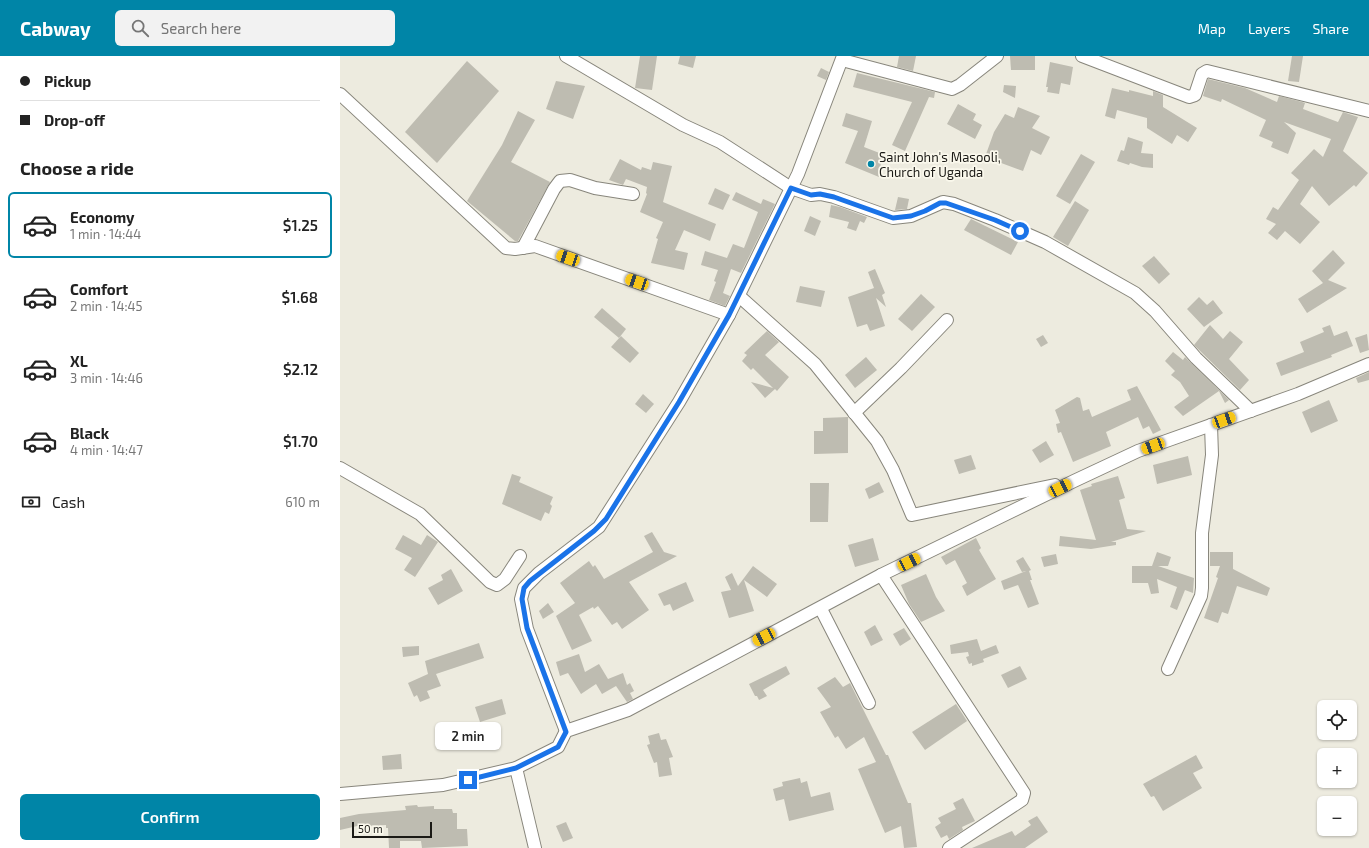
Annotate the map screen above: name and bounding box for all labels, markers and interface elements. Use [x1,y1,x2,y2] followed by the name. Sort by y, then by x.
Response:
[115,10,395,46] search box
[20,17,91,40] text: Cabway
[129,17,151,39] icon: search
[161,19,241,37] text: Search here
[1198,20,1226,37] text: Map
[1248,20,1290,37] text: Layers
[1312,20,1349,37] text: Share
[44,72,91,90] text: Pickup
[44,111,105,129] text: Drop-off
[879,149,1001,180] place label: Saint John's Masooli, Church of Uganda
[20,157,134,179] text: Choose a ride
[866,159,876,169] marker: Saint John's Masooli, Church of Uganda
[22,207,58,243] icon: car
[70,208,135,226] text: Economy
[283,216,318,234] text: $1.25
[1011,222,1029,240] route start
[70,226,141,242] text: 1 min · 14:44
[555,248,581,268] car
[624,272,650,292] car
[22,279,58,315] icon: car
[70,280,128,298] text: Comfort
[282,288,318,306] text: $1.68
[70,298,142,314] text: 2 min · 14:45
[22,351,58,387] icon: car
[70,352,88,370] text: XL
[283,360,318,378] text: $2.12
[70,370,143,386] text: 3 min · 14:46
[1211,410,1237,430] car
[22,423,58,459] icon: car
[70,424,109,442] text: Black
[283,432,318,450] text: $1.70
[1140,436,1166,456] car
[70,442,143,458] text: 4 min · 14:47
[1047,477,1073,499] car
[20,491,42,513] icon: cash
[52,493,85,511] text: Cash
[285,494,320,510] text: 610 m
[896,551,922,573] car
[751,626,777,648] car
[1317,700,1357,836] map controls
[1317,700,1357,740] button: locate
[435,722,501,750] callout: 2 min
[452,728,484,744] text: 2 min
[1317,748,1357,788] button: +
[459,771,477,789] route end
[20,794,320,840] button: Confirm
[1317,796,1357,836] button: −
[352,820,432,839] scale bar
[358,822,383,835] text: 50 m

